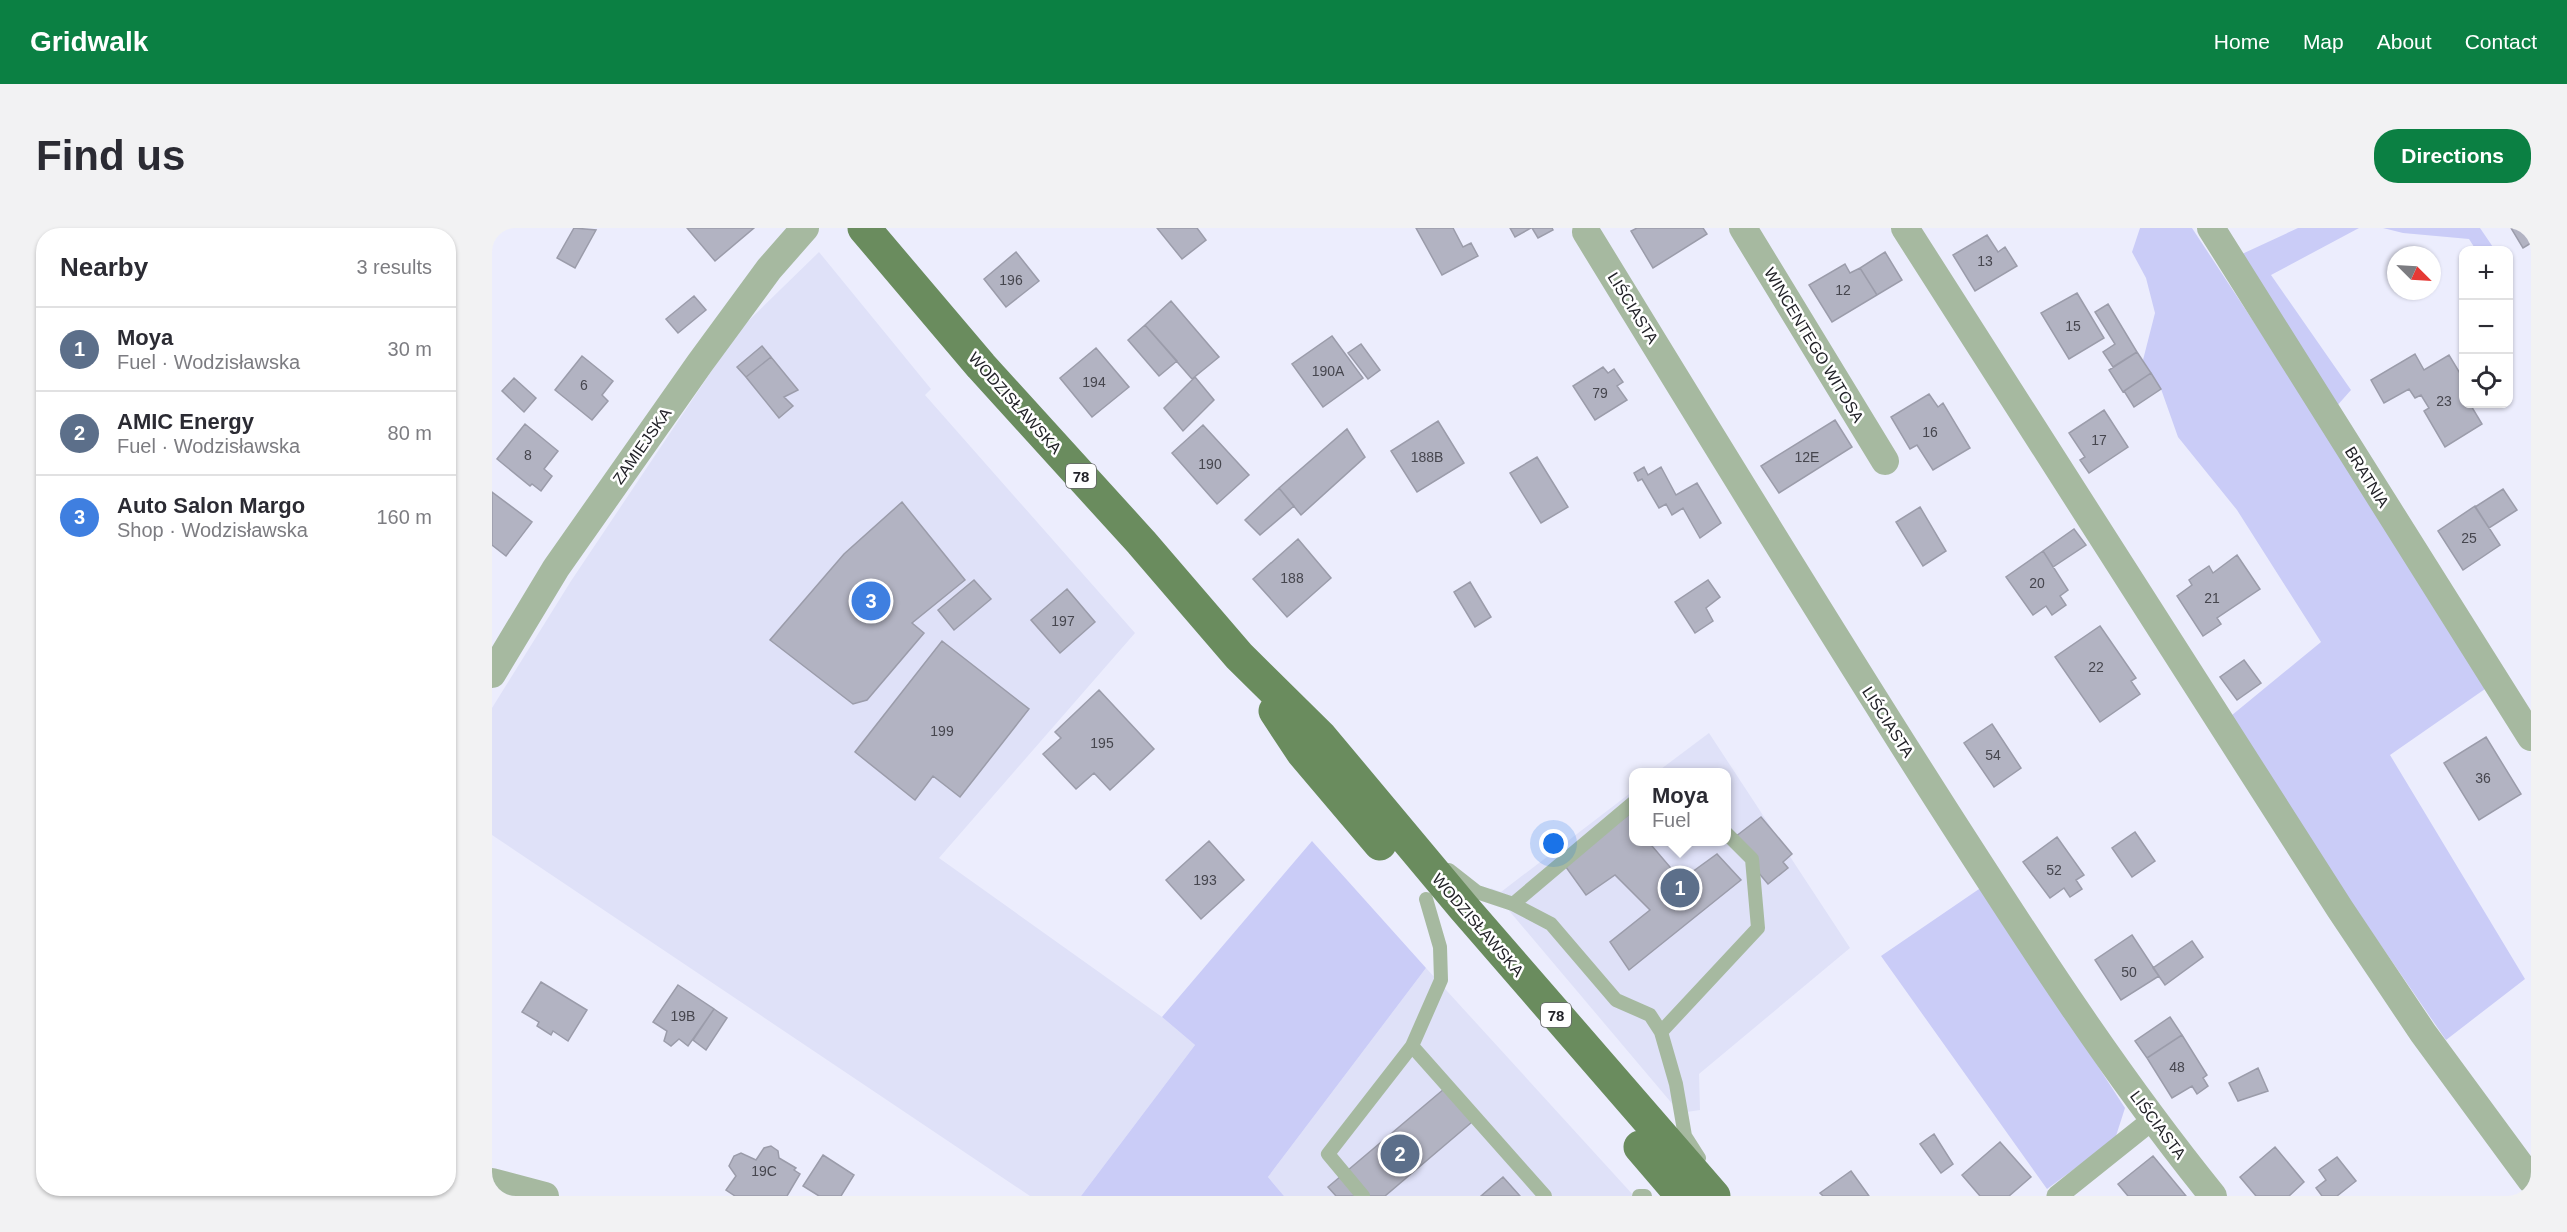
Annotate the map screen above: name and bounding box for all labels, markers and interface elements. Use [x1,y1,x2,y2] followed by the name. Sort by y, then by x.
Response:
[30,26,148,57] text: Gridwalk
[2214,30,2270,53] text: Home
[2303,30,2344,53] text: Map
[2377,30,2432,53] text: About
[2465,30,2537,53] text: Contact
[2374,129,2531,183] button: Directions
[36,132,185,179] text: Find us
[2387,246,2441,300] north arrow
[2459,246,2513,408] map controls
[2459,246,2513,300] button: +
[60,252,148,282] text: Nearby
[1977,253,1993,269] house number: 13
[356,256,432,278] text: 3 results
[1761,265,1867,426] street label: WINCENTEGO WITOSA
[1604,269,1663,347] street label: LIŚCIASTA
[999,272,1023,288] house number: 196
[1835,282,1851,298] house number: 12
[2459,300,2513,354] button: −
[2065,318,2081,334] house number: 15
[117,325,173,350] text: Moya
[74,338,85,360] text: 1
[388,338,432,360] text: 30 m
[965,349,1065,457] street label: WODZISŁAWSKA
[117,351,300,373] text: Fuel · Wodzisławska
[2459,354,2513,408] button: locate
[1312,363,1345,379] house number: 190A
[1082,374,1106,390] house number: 194
[580,377,588,393] house number: 6
[1592,385,1608,401] house number: 79
[2436,393,2452,409] house number: 23
[610,404,675,487] street label: ZAMIEJSKA
[117,409,254,434] text: AMIC Energy
[74,422,85,444] text: 2
[388,422,432,444] text: 80 m
[1922,424,1938,440] house number: 16
[2091,432,2107,448] house number: 17
[117,435,300,457] text: Fuel · Wodzisławska
[2342,444,2392,511] street label: BRATNIA
[524,447,532,463] house number: 8
[1411,449,1443,465] house number: 188B
[1795,449,1819,465] house number: 12E
[1198,456,1222,472] house number: 190
[1066,464,1096,488] road number: 78
[117,493,305,518] text: Auto Salon Margo
[74,506,85,528] text: 3
[376,506,432,528] text: 160 m
[117,519,308,541] text: Shop · Wodzisławska
[2461,530,2477,546] house number: 25
[1280,570,1304,586] house number: 188
[2029,575,2045,591] house number: 20
[852,578,890,623] pin: 3
[2204,590,2220,606] house number: 21
[1051,613,1075,629] house number: 197
[2088,659,2104,675] house number: 22
[1859,683,1918,761] street label: LIŚCIASTA
[930,723,954,739] house number: 199
[1090,735,1114,751] house number: 195
[1985,747,2001,763] house number: 54
[1629,768,1731,846] popup
[2475,770,2491,786] house number: 36
[1652,783,1708,808] text: Moya
[1652,809,1691,831] text: Fuel
[1539,829,1568,858] your location
[2046,862,2062,878] house number: 52
[1660,866,1700,910] pin: 1
[1429,870,1527,980] street label: WODZISŁAWSKA
[1193,872,1217,888] house number: 193
[2121,964,2137,980] house number: 50
[1541,1003,1571,1027] road number: 78
[671,1008,695,1024] house number: 19B
[2169,1059,2185,1075] house number: 48
[2127,1087,2190,1163] street label: LIŚCIASTA
[1380,1132,1420,1176] pin: 2
[751,1163,777,1179] house number: 19C

